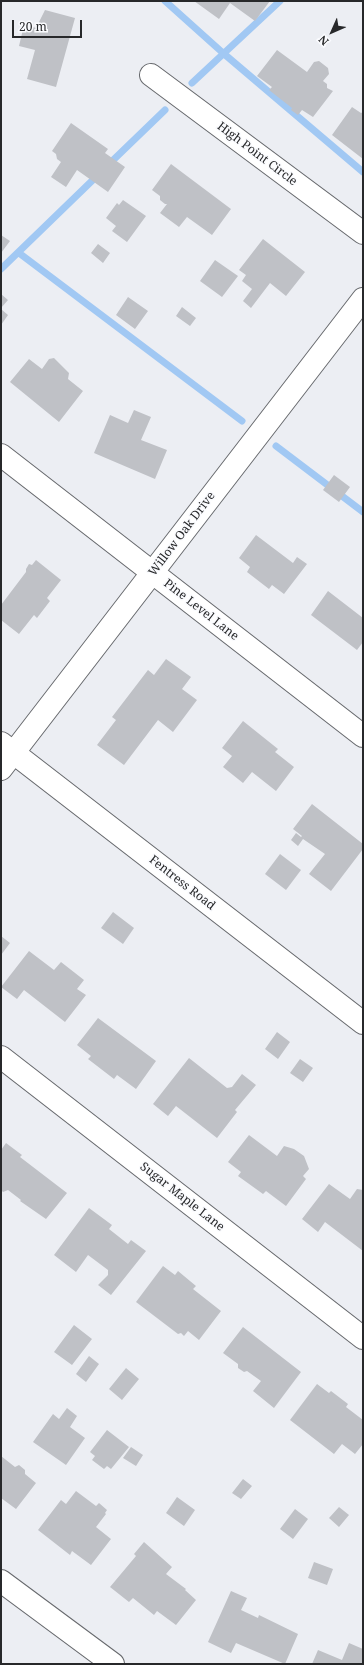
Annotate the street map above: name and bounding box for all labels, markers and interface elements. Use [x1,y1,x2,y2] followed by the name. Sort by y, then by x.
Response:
[14,12,84,38] scale bar
[312,12,352,52] north arrow
[19,18,47,35] text: 20 m
[315,32,332,49] text: N
[214,119,300,189] street label: High Point Circle
[146,489,218,579] street label: Willow Oak Drive
[161,576,241,644] street label: Pine Level Lane
[146,853,218,913] street label: Fentress Road
[137,1160,227,1234] street label: Sugar Maple Lane

